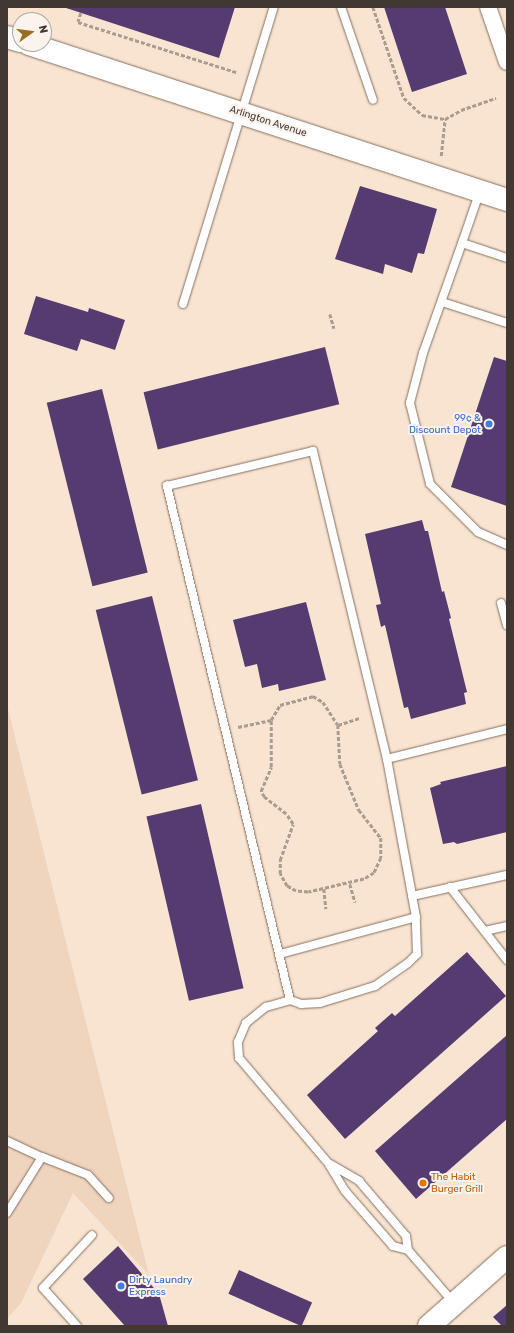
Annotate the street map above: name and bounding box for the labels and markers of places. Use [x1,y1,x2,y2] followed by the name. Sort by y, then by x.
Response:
[409,412,481,436] place label: 99¢ & Discount Depot
[484,419,494,429] marker: 99¢ & Discount Depot
[431,1171,483,1194] place label: The Habit Burger Grill
[418,1178,428,1188] marker: The Habit Burger Grill
[129,1274,192,1298] place label: Dirty Laundry Express
[116,1281,126,1291] marker: Dirty Laundry Express

